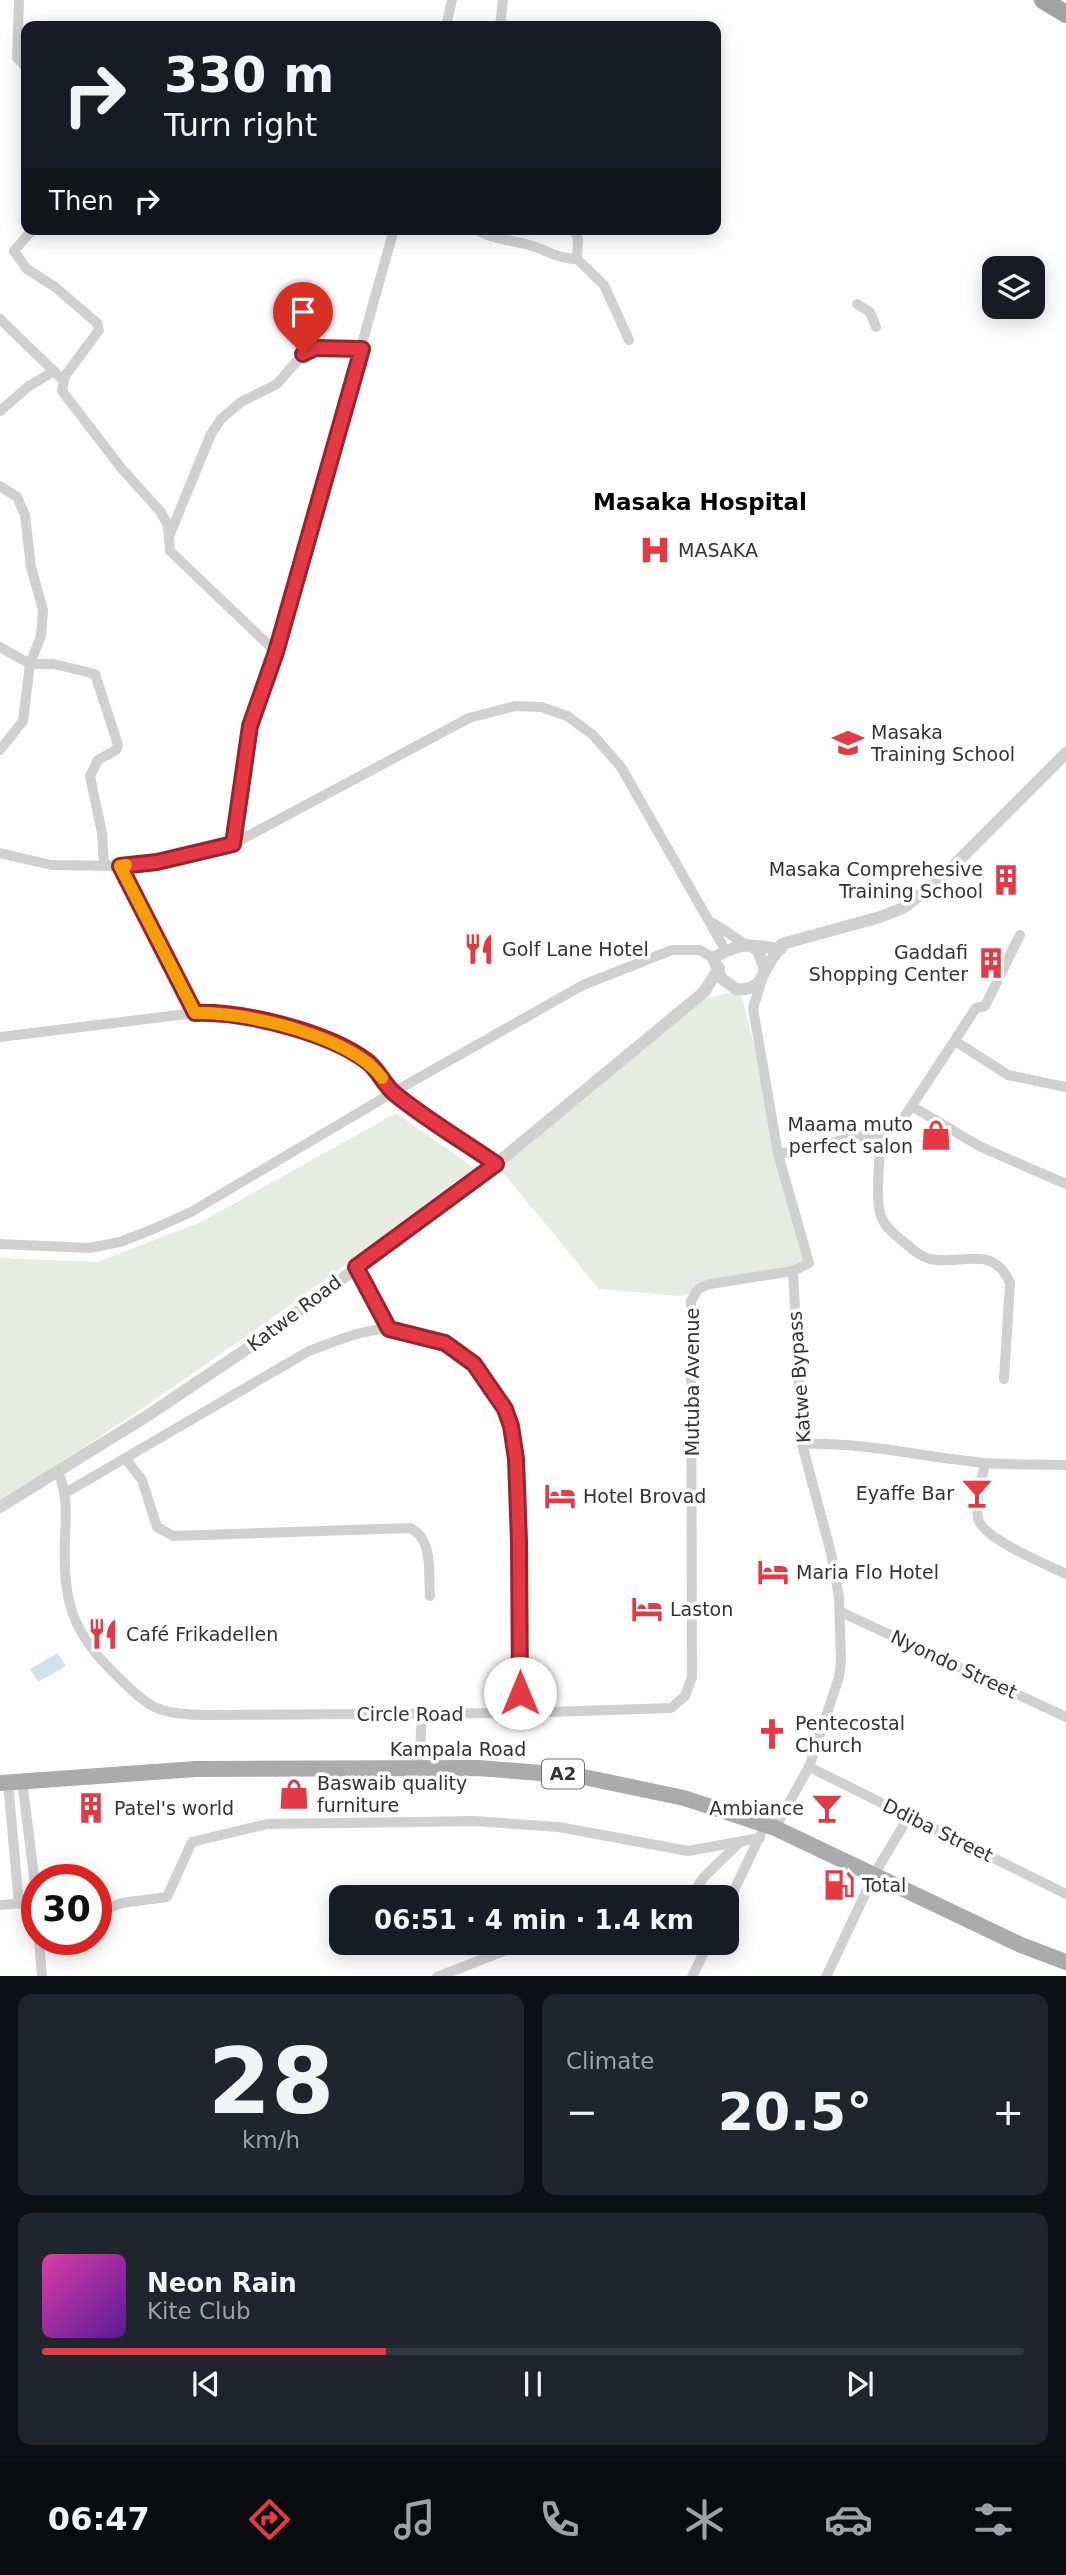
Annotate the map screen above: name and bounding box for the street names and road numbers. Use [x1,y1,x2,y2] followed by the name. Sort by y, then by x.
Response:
[243,1270,345,1356] street label: Katwe Road
[681,1308,703,1456] street label: Mutuba Avenue
[783,1310,815,1444] street label: Katwe Bypass
[887,1625,1021,1703] street label: Nyondo Street
[356,1703,464,1725] street label: Circle Road
[390,1738,526,1760] street label: Kampala Road
[542,1759,584,1788] road number: A2
[879,1794,997,1866] street label: Ddiba Street

